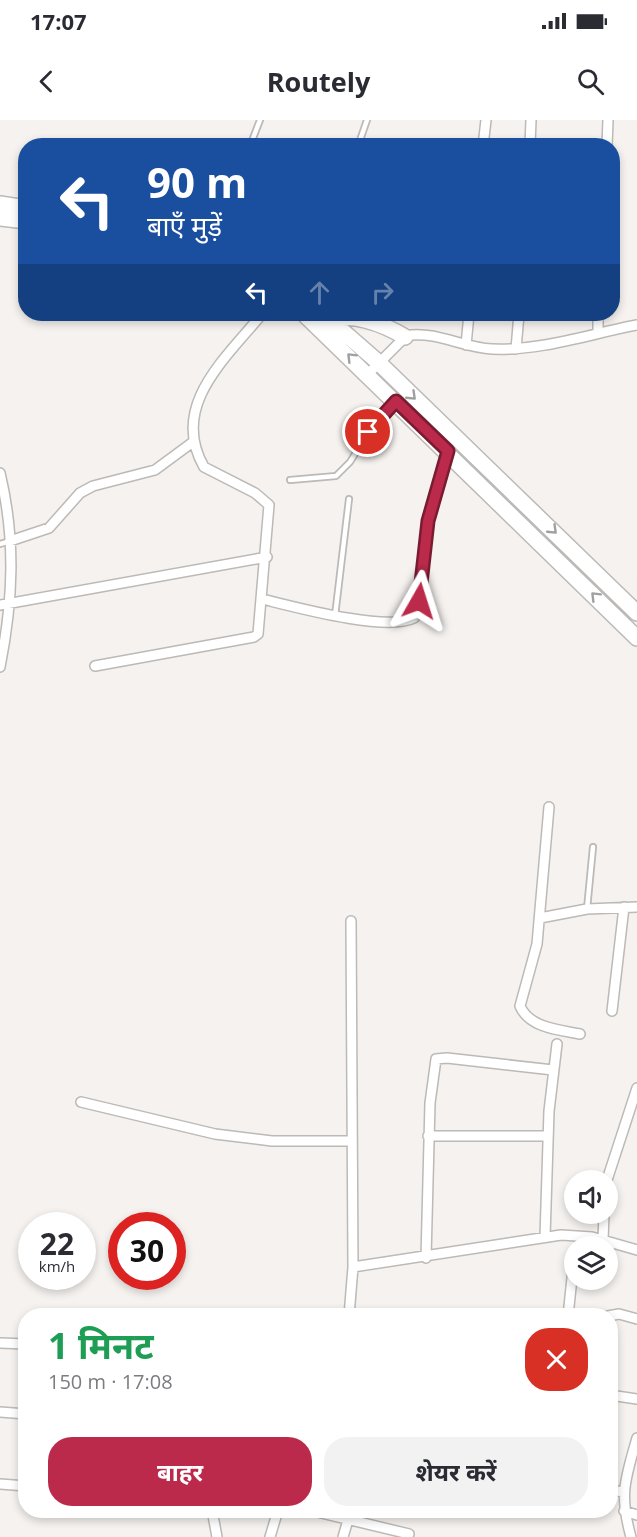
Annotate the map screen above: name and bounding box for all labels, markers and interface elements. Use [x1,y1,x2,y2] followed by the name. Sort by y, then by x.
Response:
[30,6,87,36] text: 17:07
[267,63,370,100] text: Routely
[30,65,63,98] icon: back
[574,65,607,98] icon: search
[147,153,247,210] text: 90 m
[48,162,126,240] icon: left
[147,207,222,244] text: बाएँ मुड़ें
[240,276,273,309] icon: left
[303,276,336,309] icon: ahead
[366,276,399,309] icon: right
[347,354,358,365] one-way arrow
[405,388,416,399] one-way arrow
[342,406,393,457] pin
[351,415,384,448] icon: arrive
[546,523,557,534] one-way arrow
[387,569,451,633] position arrow
[592,593,603,604] one-way arrow
[564,1170,618,1290] map controls
[564,1170,618,1224] button: sound
[108,1212,186,1290] speed limit sign: 30
[40,1223,74,1264] text: 22
[564,1236,618,1290] button: layers
[39,1256,75,1276] text: km/h
[48,1321,154,1370] text: 1 मिनट
[525,1328,588,1391] button: close
[48,1368,173,1395] text: 150 m · 17:08
[48,1437,312,1506] button: बाहर
[324,1437,588,1506] button: शेयर करें

